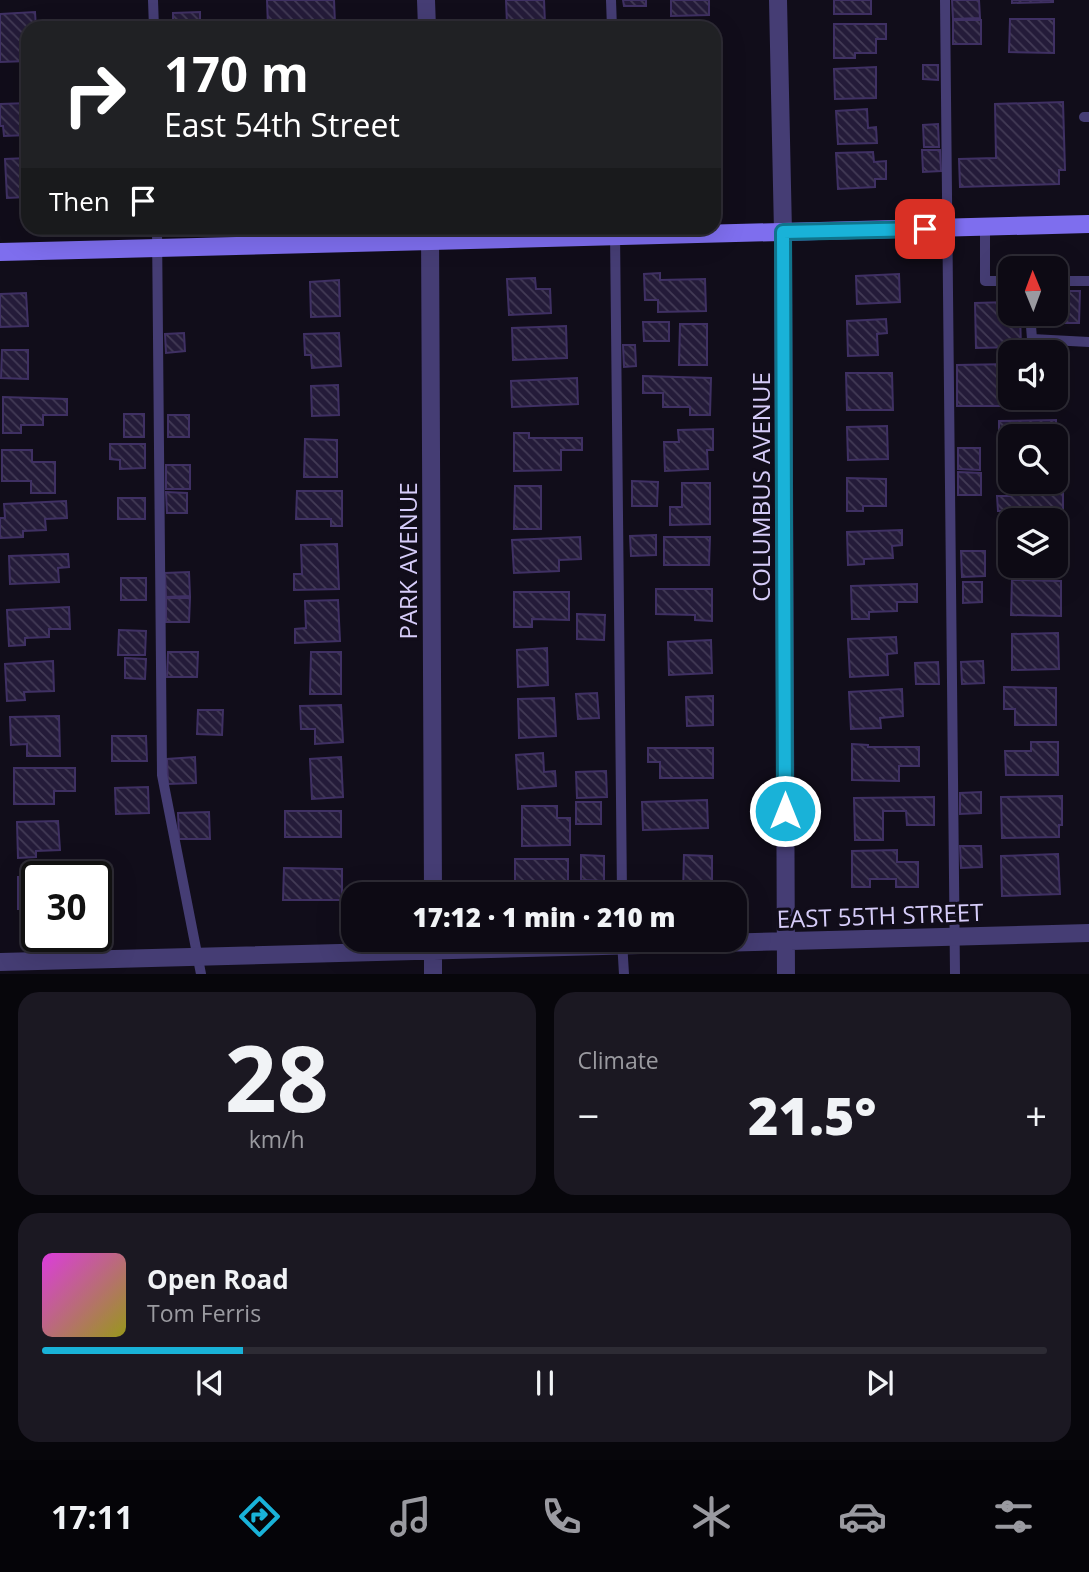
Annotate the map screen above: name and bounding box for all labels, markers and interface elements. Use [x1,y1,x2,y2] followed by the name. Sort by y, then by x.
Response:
[164,40,309,106] text: 170 m
[49,49,140,140] icon: right
[164,103,400,146] text: East 54th Street
[124,182,162,220] icon: arrive
[49,183,110,219] text: Then
[895,199,955,259] pin
[906,210,944,248] icon: arrive
[998,256,1068,326] north arrow
[998,256,1068,578] map controls
[998,340,1068,410] button: sound
[744,372,777,602] street label: COLUMBUS AVENUE
[998,424,1068,494] button: search
[391,482,424,640] street label: PARK AVENUE
[998,508,1068,578] button: layers
[748,774,822,848] position arrow
[21,861,112,952] speed limit sign: 30
[776,895,984,935] street label: EAST 55TH STREET
[413,899,675,935] text: 17:12 · 1 min · 210 m
[225,1015,329,1139] text: 28
[578,1044,659,1076] text: Climate
[748,1079,876,1150] text: 21.5°
[578,1089,599,1141] text: −
[1025,1089,1047,1141] text: +
[249,1123,305,1155] text: km/h
[147,1261,289,1297] text: Open Road
[147,1297,261,1329] text: Tom Ferris
[191,1364,229,1402] icon: previous
[526,1364,564,1402] icon: pause
[861,1364,899,1402] icon: next
[235,1492,284,1541] icon: directions
[386,1492,435,1541] icon: music
[537,1492,586,1541] icon: phone
[687,1492,736,1541] icon: climate
[838,1492,887,1541] icon: car
[989,1492,1038,1541] icon: filters
[51,1495,133,1538] text: 17:11

